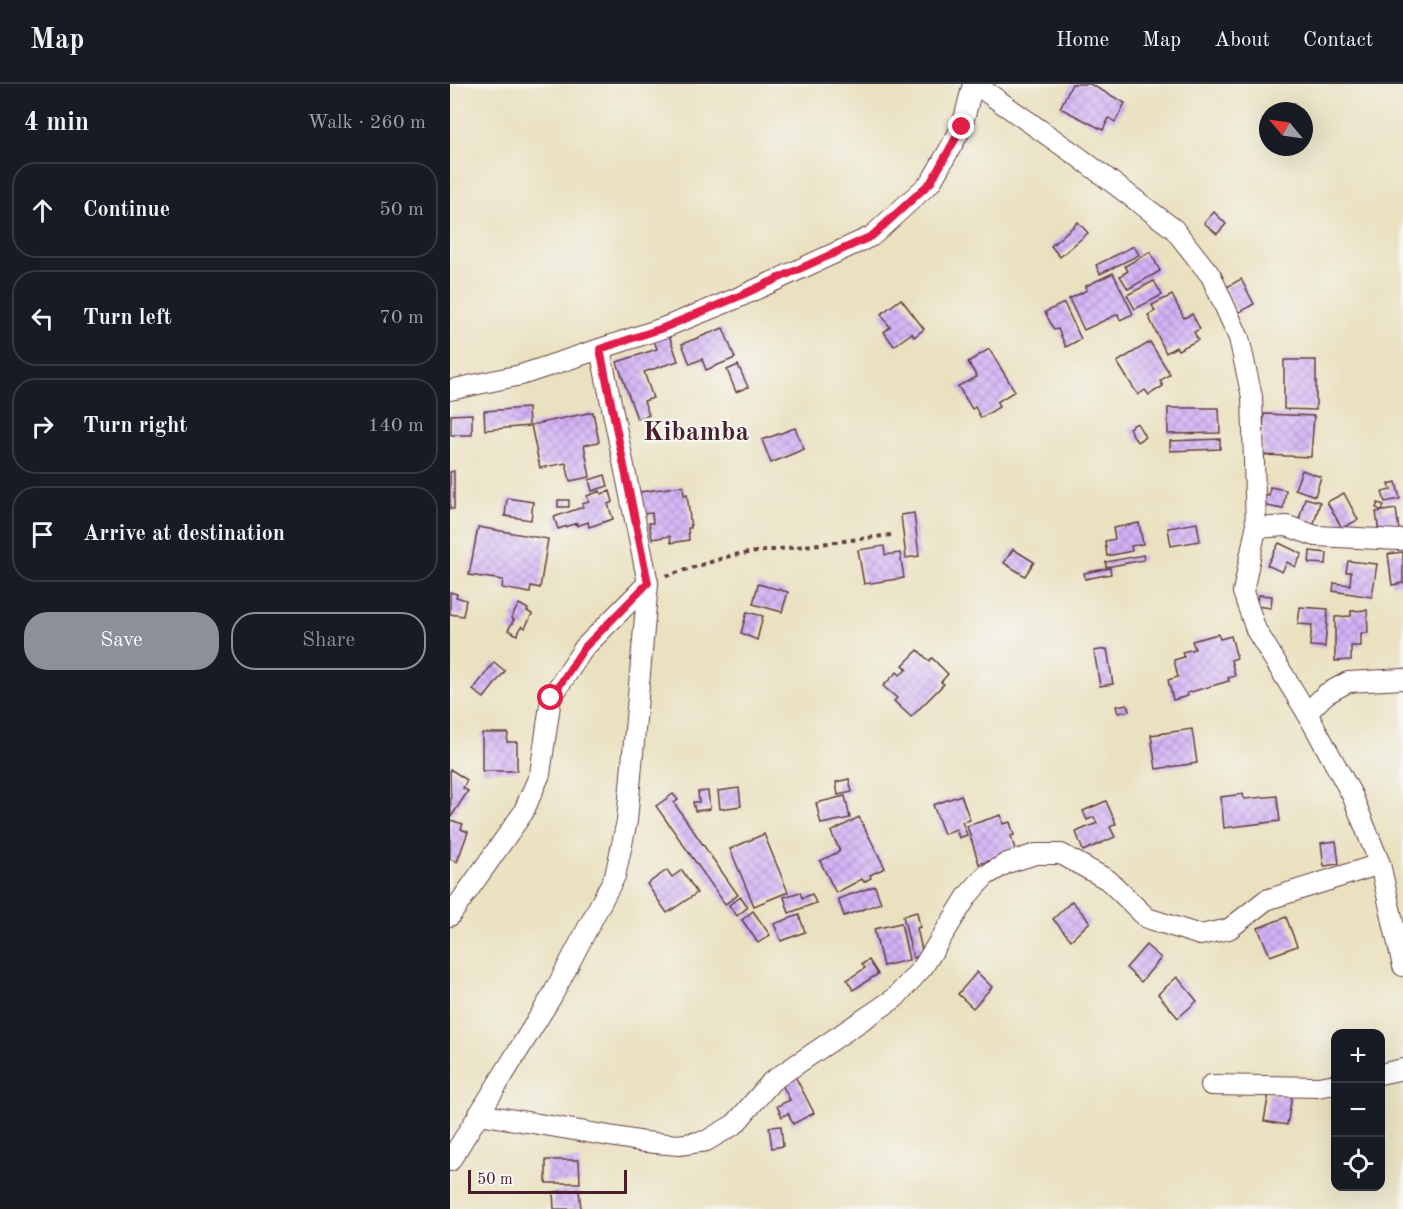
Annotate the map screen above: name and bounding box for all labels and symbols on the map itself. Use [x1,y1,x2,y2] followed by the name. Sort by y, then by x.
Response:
[1259,102,1313,156] north arrow
[948,113,974,139] route end
[643,419,749,446] district label: Kibamba
[537,684,563,710] route start
[468,1167,627,1194] scale bar

